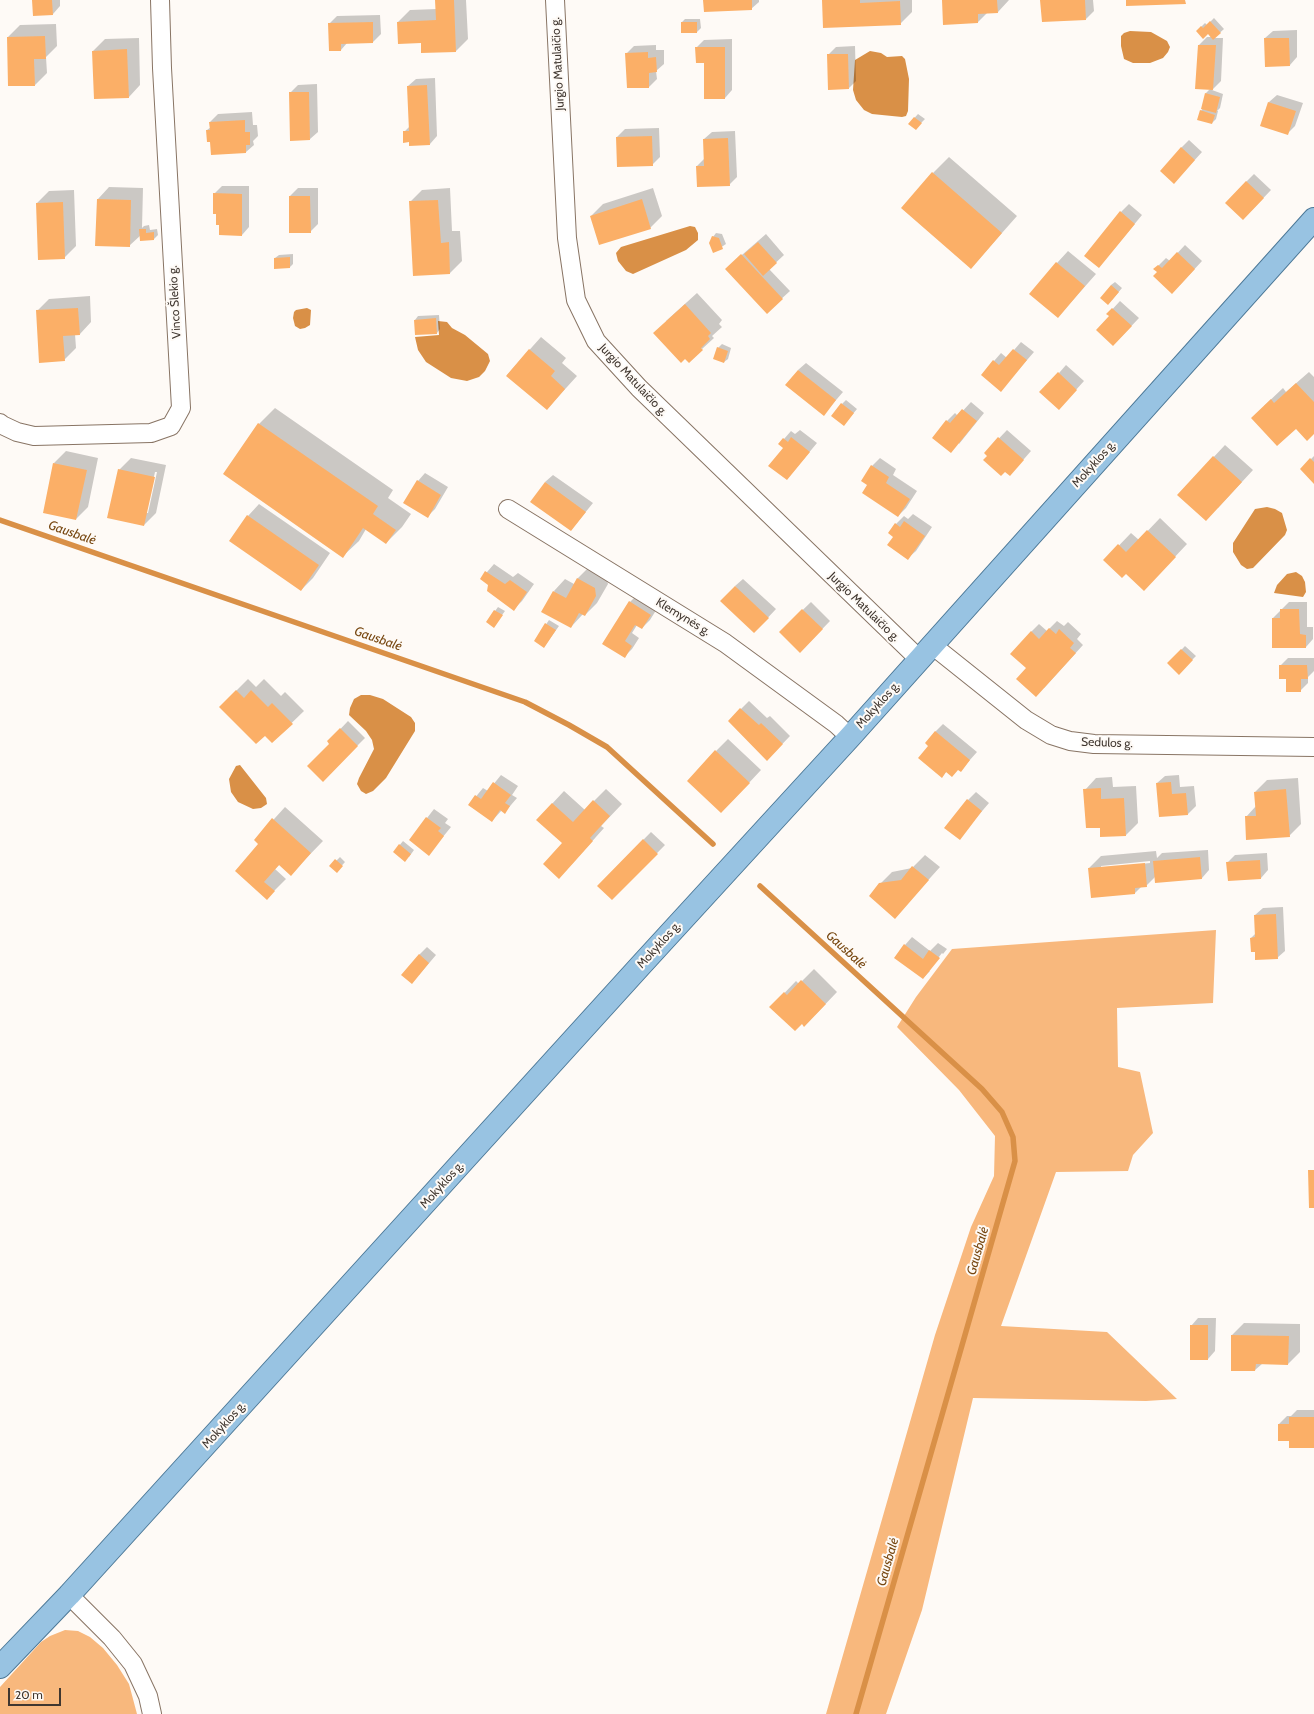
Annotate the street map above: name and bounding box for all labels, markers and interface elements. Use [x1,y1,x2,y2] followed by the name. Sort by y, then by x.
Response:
[548,17,568,111] street label: Jurgio Matulaičio g.
[166,265,184,339] street label: Vinco Šlekio g.
[596,341,670,419] street label: Jurgio Matulaičio g.
[1069,437,1119,491] street label: Mokyklos g.
[46,518,98,548] water label: Gausbalė
[825,569,903,645] street label: Jurgio Matulaičio g.
[653,595,713,639] street label: Klemynės g.
[352,624,404,654] water label: Gausbalė
[853,678,903,732] street label: Mokyklos g.
[1081,735,1133,751] street label: Sedulos g.
[634,918,684,972] street label: Mokyklos g.
[822,928,870,972] water label: Gausbalė
[417,1158,467,1212] street label: Mokyklos g.
[964,1225,992,1277] water label: Gausbalė
[199,1398,249,1452] street label: Mokyklos g.
[874,1536,902,1588] water label: Gausbalė
[10,1680,63,1706] scale bar
[15,1687,43,1702] text: 20 m

